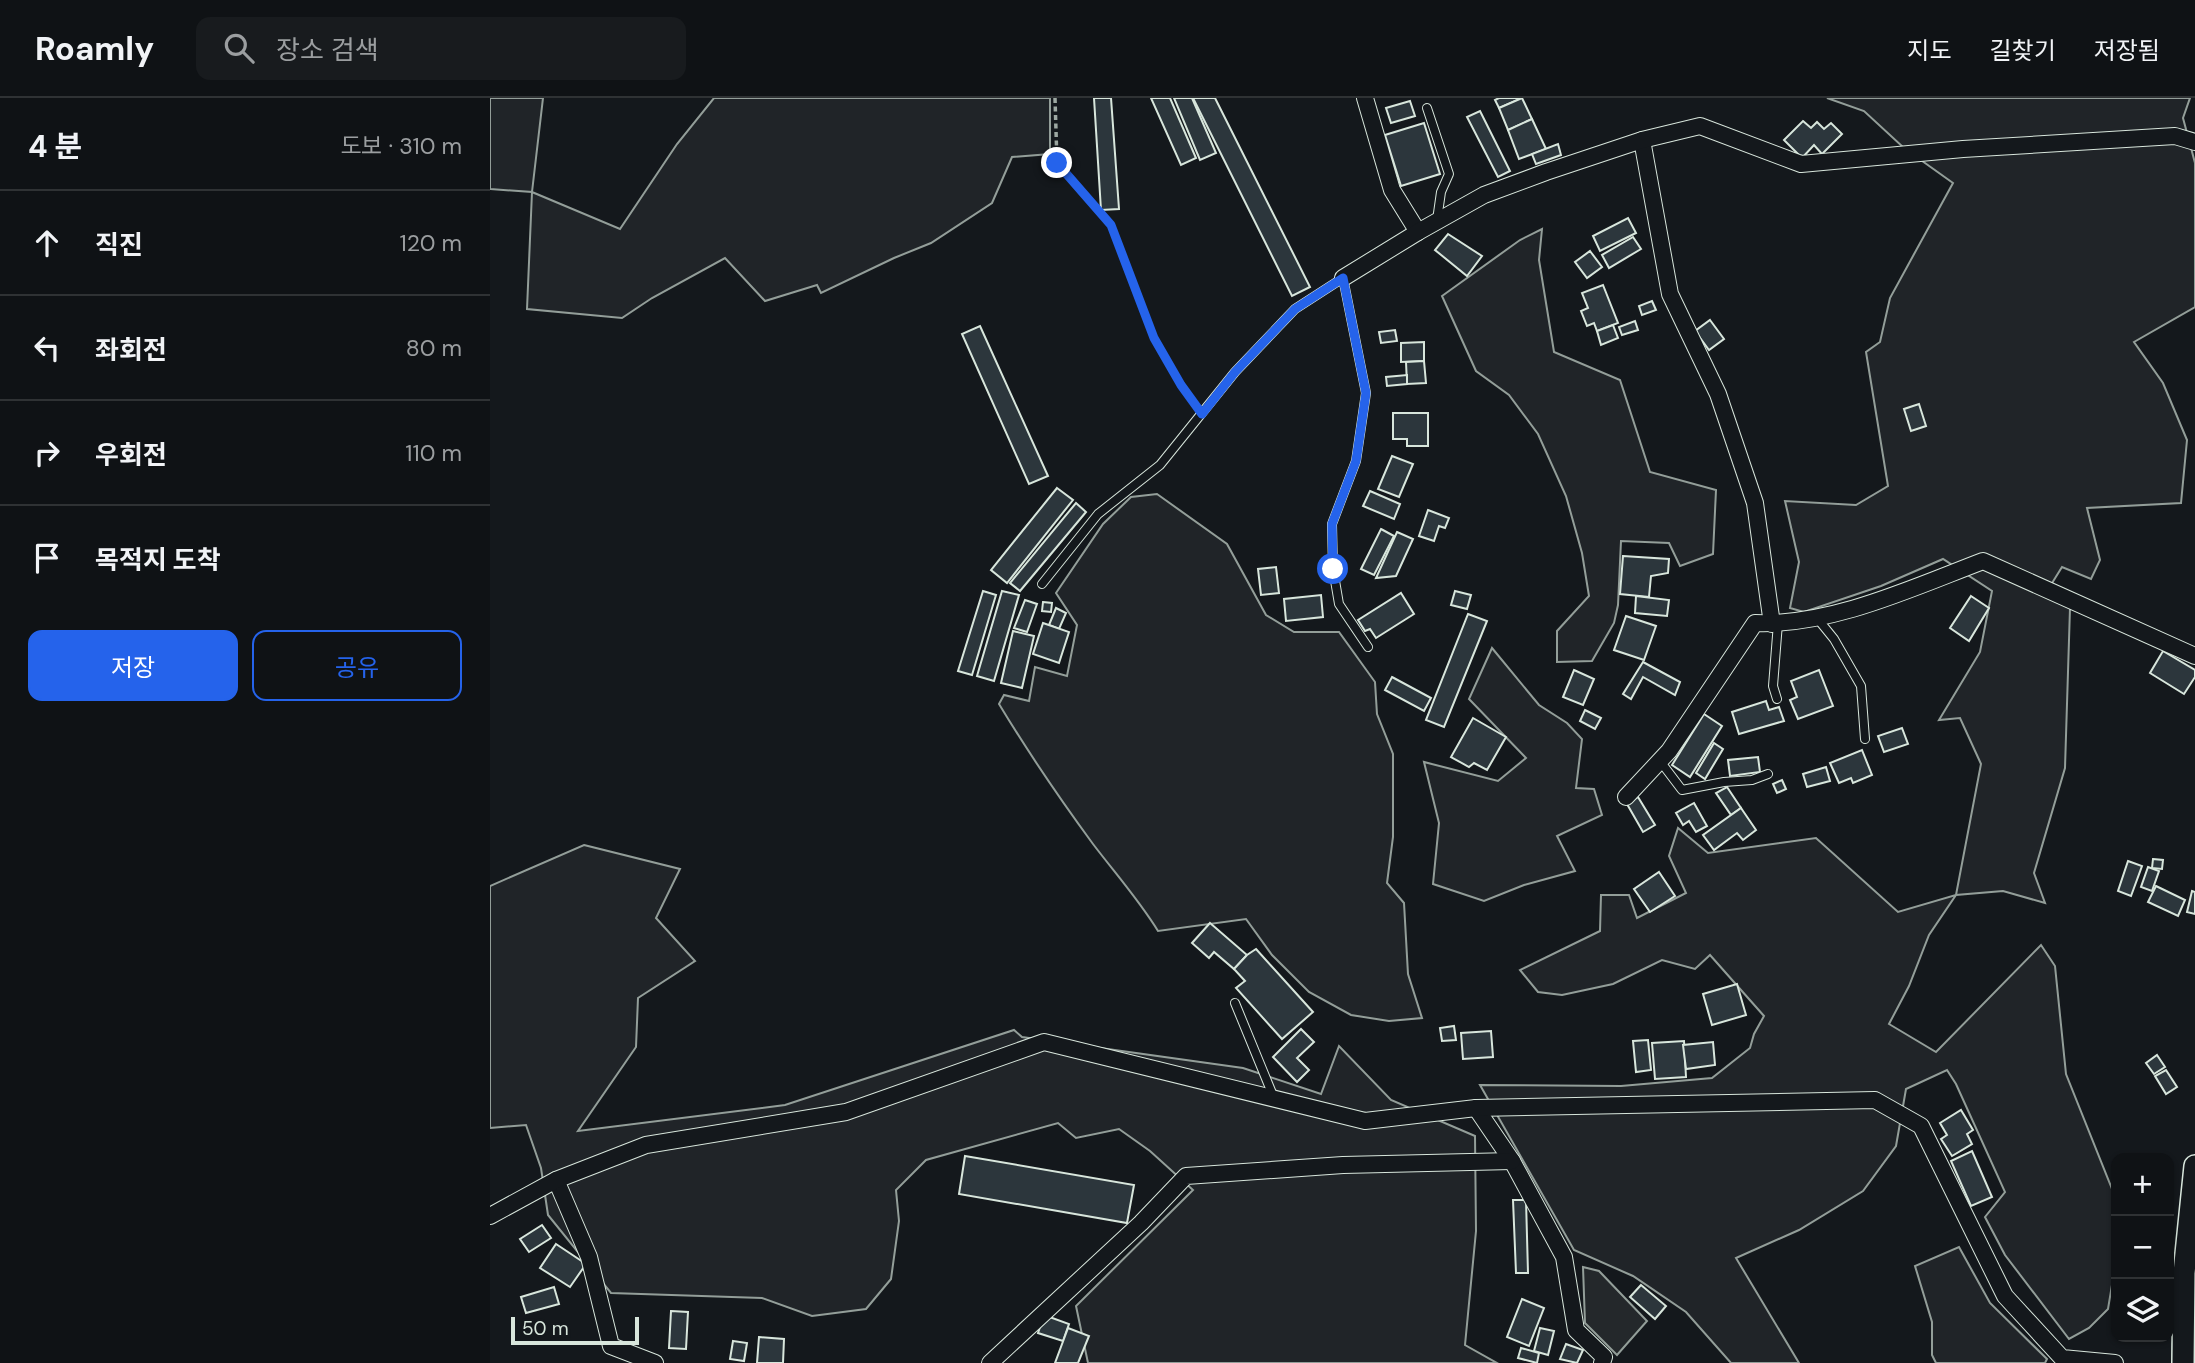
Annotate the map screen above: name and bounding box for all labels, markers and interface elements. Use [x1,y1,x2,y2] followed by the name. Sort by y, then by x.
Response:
[196,17,686,80] search box
[35,27,154,70] text: Roamly
[220,29,258,67] icon: search
[276,33,379,67] text: 장소 검색
[1907,35,1952,66] text: 지도
[1990,35,2056,66] text: 길찾기
[2094,35,2160,66] text: 저장됨
[28,127,82,166] text: 4 분
[340,131,462,161] text: 도보 · 310 m
[1041,147,1072,178] route end
[28,224,66,262] icon: ahead
[95,228,143,262] text: 직진
[399,228,462,258] text: 120 m
[28,329,66,367] icon: left
[95,333,167,367] text: 좌회전
[406,333,462,363] text: 80 m
[28,434,66,472] icon: right
[95,438,167,472] text: 우회전
[405,438,462,468] text: 110 m
[28,539,66,577] icon: arrive
[95,543,221,577] text: 목적지 도착
[1317,553,1348,584] route start
[28,630,238,701] button: 저장
[252,630,462,701] button: 공유
[2111,1153,2174,1342] map controls
[2111,1153,2174,1216] button: +
[2111,1216,2174,1279] button: −
[2111,1279,2174,1342] button: layers
[511,1314,639,1346] scale bar
[522,1316,569,1341] text: 50 m

